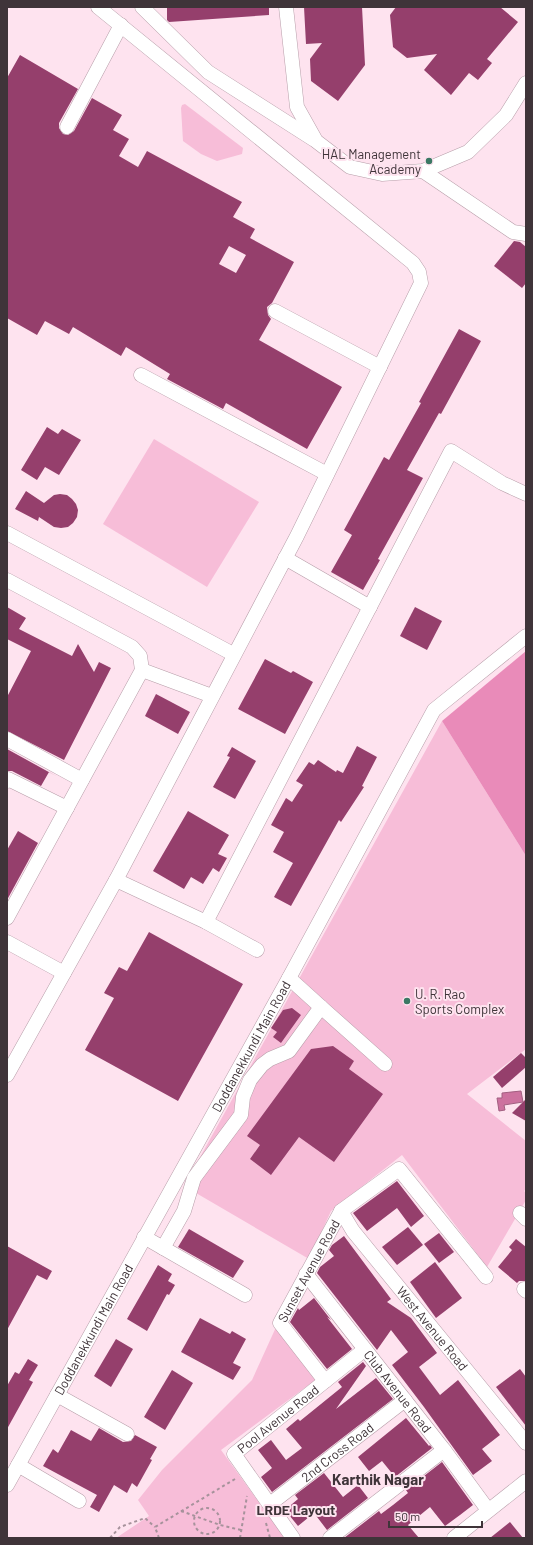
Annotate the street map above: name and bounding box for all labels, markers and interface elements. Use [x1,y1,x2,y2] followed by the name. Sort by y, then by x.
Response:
[322,146,421,177] place label: HAL Management Academy
[424,156,434,166] marker: HAL Management Academy
[208,978,294,1115] street label: Doddanekkundi Main Road
[415,986,504,1017] place label: U. R. Rao Sports Complex
[402,996,412,1006] marker: U. R. Rao Sports Complex
[274,1216,343,1325] street label: Sunset Avenue Road
[51,1261,136,1398] street label: Doddanekkundi Main Road
[393,1283,472,1374] street label: West Avenue Road
[361,1347,435,1436] street label: Club Avenue Road
[234,1381,322,1456] street label: Pool Avenue Road
[298,1419,377,1485] street label: 2nd Cross Road
[332,1470,424,1488] district label: Karthik Nagar
[257,1501,335,1518] district label: LRDE Layout
[389,1503,482,1529] scale bar
[395,1509,420,1523] text: 50 m

